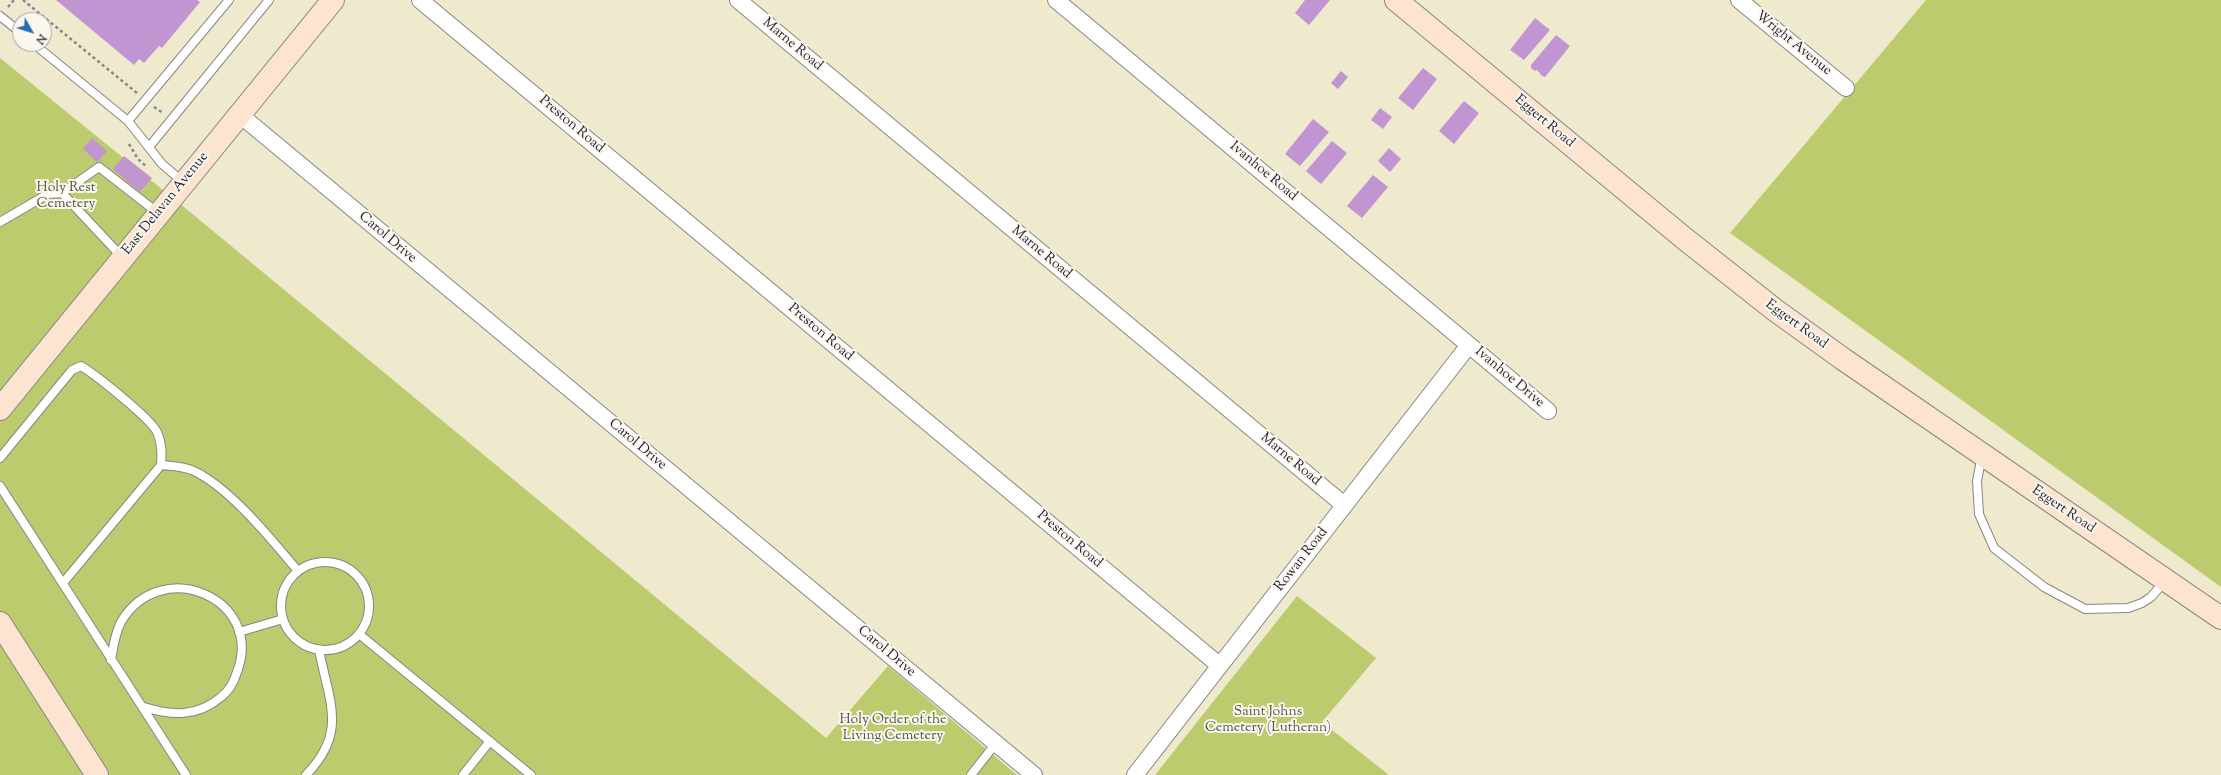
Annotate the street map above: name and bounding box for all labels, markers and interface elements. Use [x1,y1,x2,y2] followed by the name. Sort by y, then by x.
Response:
[1751,8,1835,80] street label: Wright Avenue
[12,12,52,52] north arrow
[758,15,826,75] street label: Marne Road
[32,30,50,47] text: N
[1511,92,1577,152] street label: Eggert Road
[535,93,607,157] street label: Preston Road
[1226,139,1300,205] street label: Ivanhoe Road
[119,149,213,259] street label: East Delavan Avenue
[37,181,95,214] park label: Holy Rest Cemetery
[354,209,420,267] street label: Carol Drive
[1007,223,1075,283] street label: Marne Road
[1762,297,1830,353] street label: Eggert Road
[784,301,856,365] street label: Preston Road
[1471,344,1547,412] street label: Ivanhoe Drive
[604,416,670,474] street label: Carol Drive
[1256,430,1324,490] street label: Marne Road
[2028,483,2098,537] street label: Eggert Road
[1033,508,1105,572] street label: Preston Road
[1272,525,1332,595] street label: Rowan Road
[853,623,919,681] street label: Carol Drive
[1205,705,1331,738] park label: Saint Johns Cemetery (Lutheran)
[840,713,946,746] park label: Holy Order of the Living Cemetery

